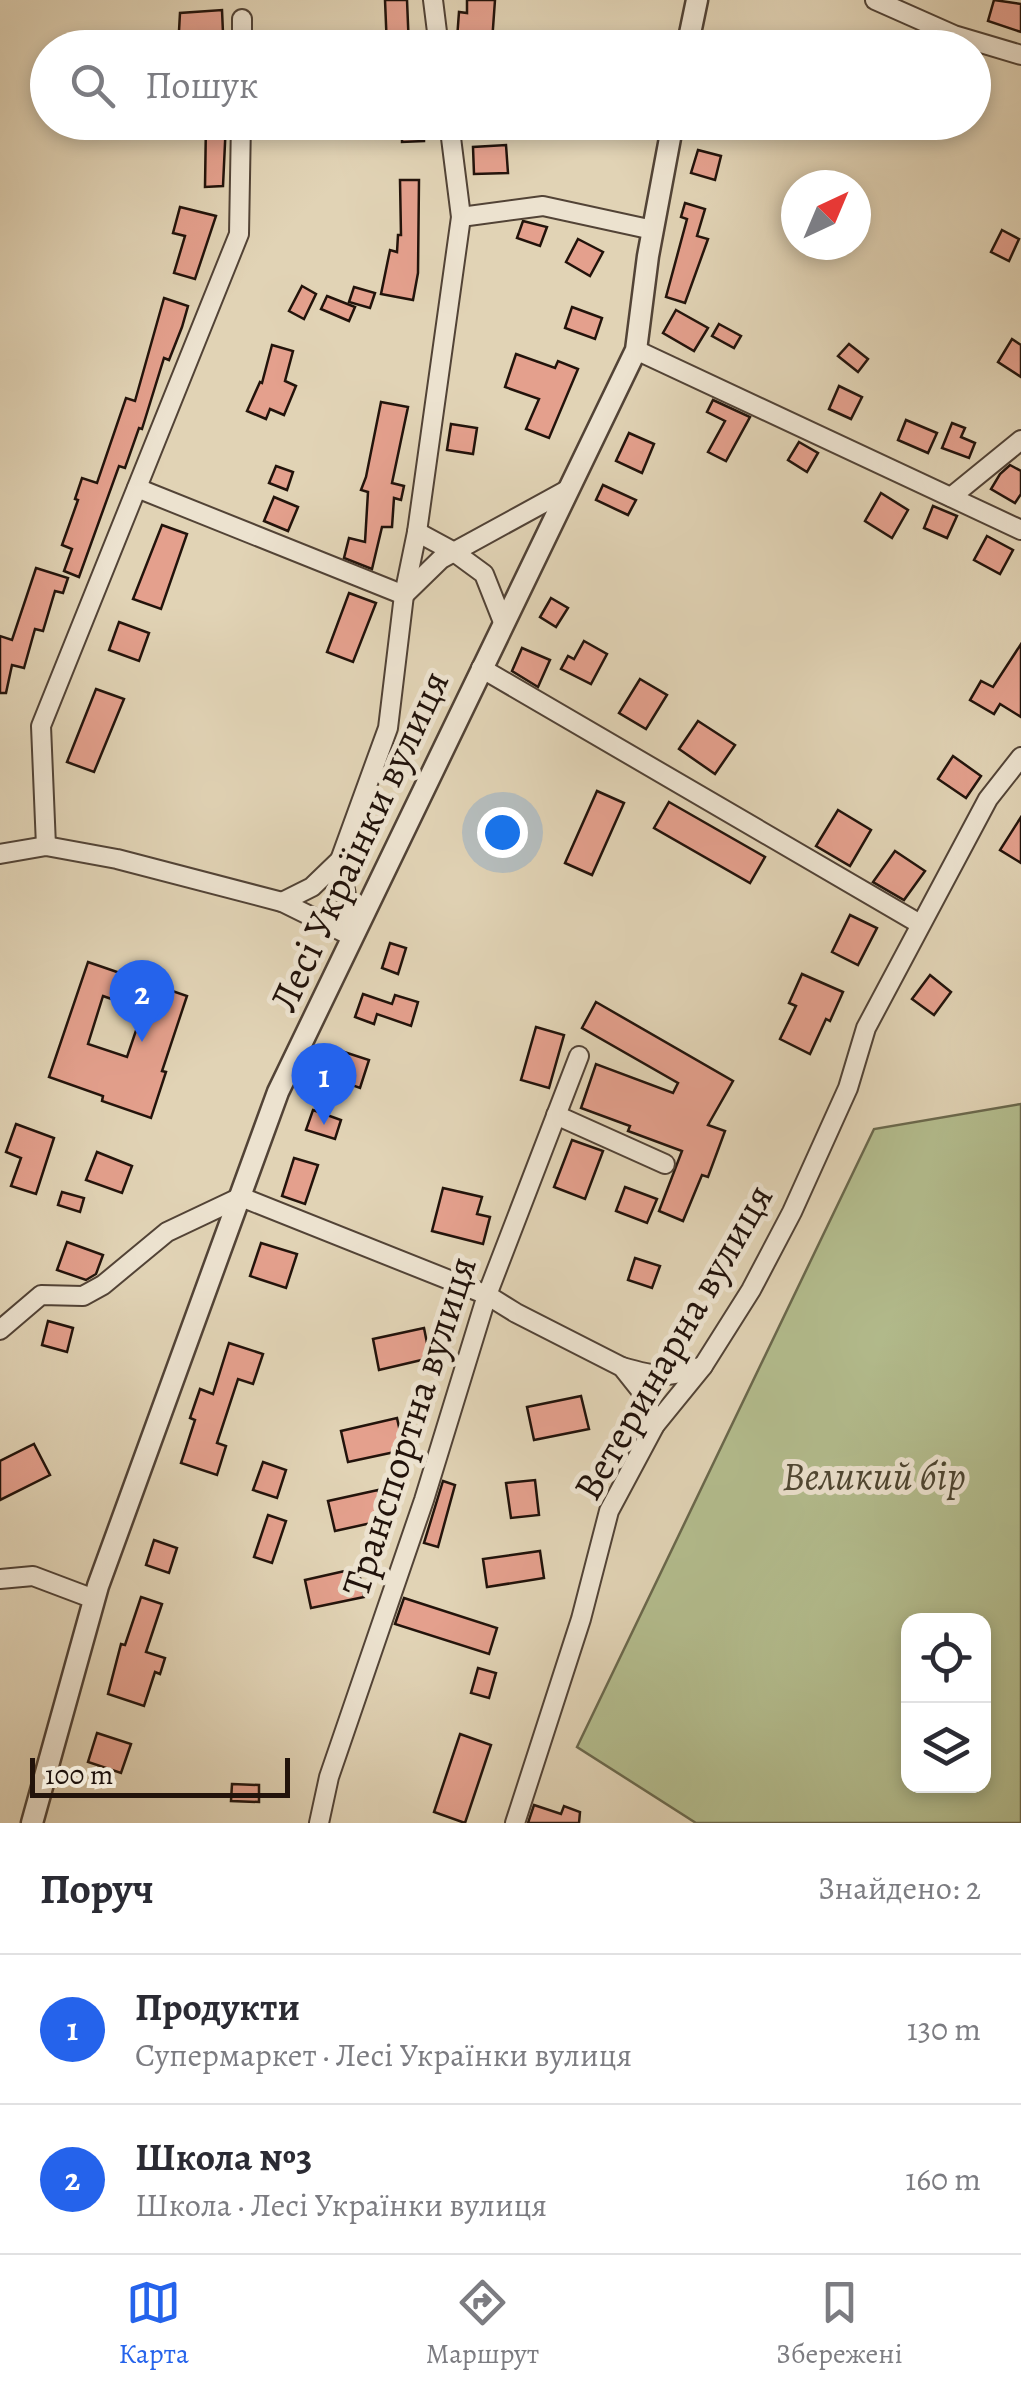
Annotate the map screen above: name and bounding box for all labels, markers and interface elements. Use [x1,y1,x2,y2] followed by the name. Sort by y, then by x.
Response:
[30,30,991,140] search box
[65,58,120,113] icon: search
[145,59,258,111] text: Пошук
[781,170,871,260] north arrow
[256,662,462,1020] street label: Лесі Українки вулиця
[477,807,528,858] your location
[110,960,174,1042] pin: 2
[292,1042,356,1125] pin: 1
[560,1174,786,1510] street label: Ветеринарна вулиця
[328,1249,490,1603] street label: Транспортна вулиця
[782,1449,966,1504] park label: Великий бір
[901,1613,991,1793] map controls
[901,1613,991,1703] button: locate
[901,1703,991,1793] button: layers
[30,1753,290,1798] scale bar
[45,1756,113,1794] text: 100 m
[40,1860,154,1917] text: Поруч
[818,1866,981,1910] text: Знайдено: 2
[135,1981,300,2033] text: Продукти
[67,2007,78,2051] text: 1
[907,2007,981,2051] text: 130 m
[135,2033,632,2077] text: Супермаркет · Лесі Українки вулиця
[135,2131,312,2183] text: Школа №3
[65,2157,80,2201] text: 2
[905,2157,981,2201] text: 160 m
[135,2183,547,2227] text: Школа · Лесі Українки вулиця
[118,2275,189,2373] tab: Карта
[426,2275,539,2373] tab: Маршрут
[776,2275,903,2373] tab: Збережені

